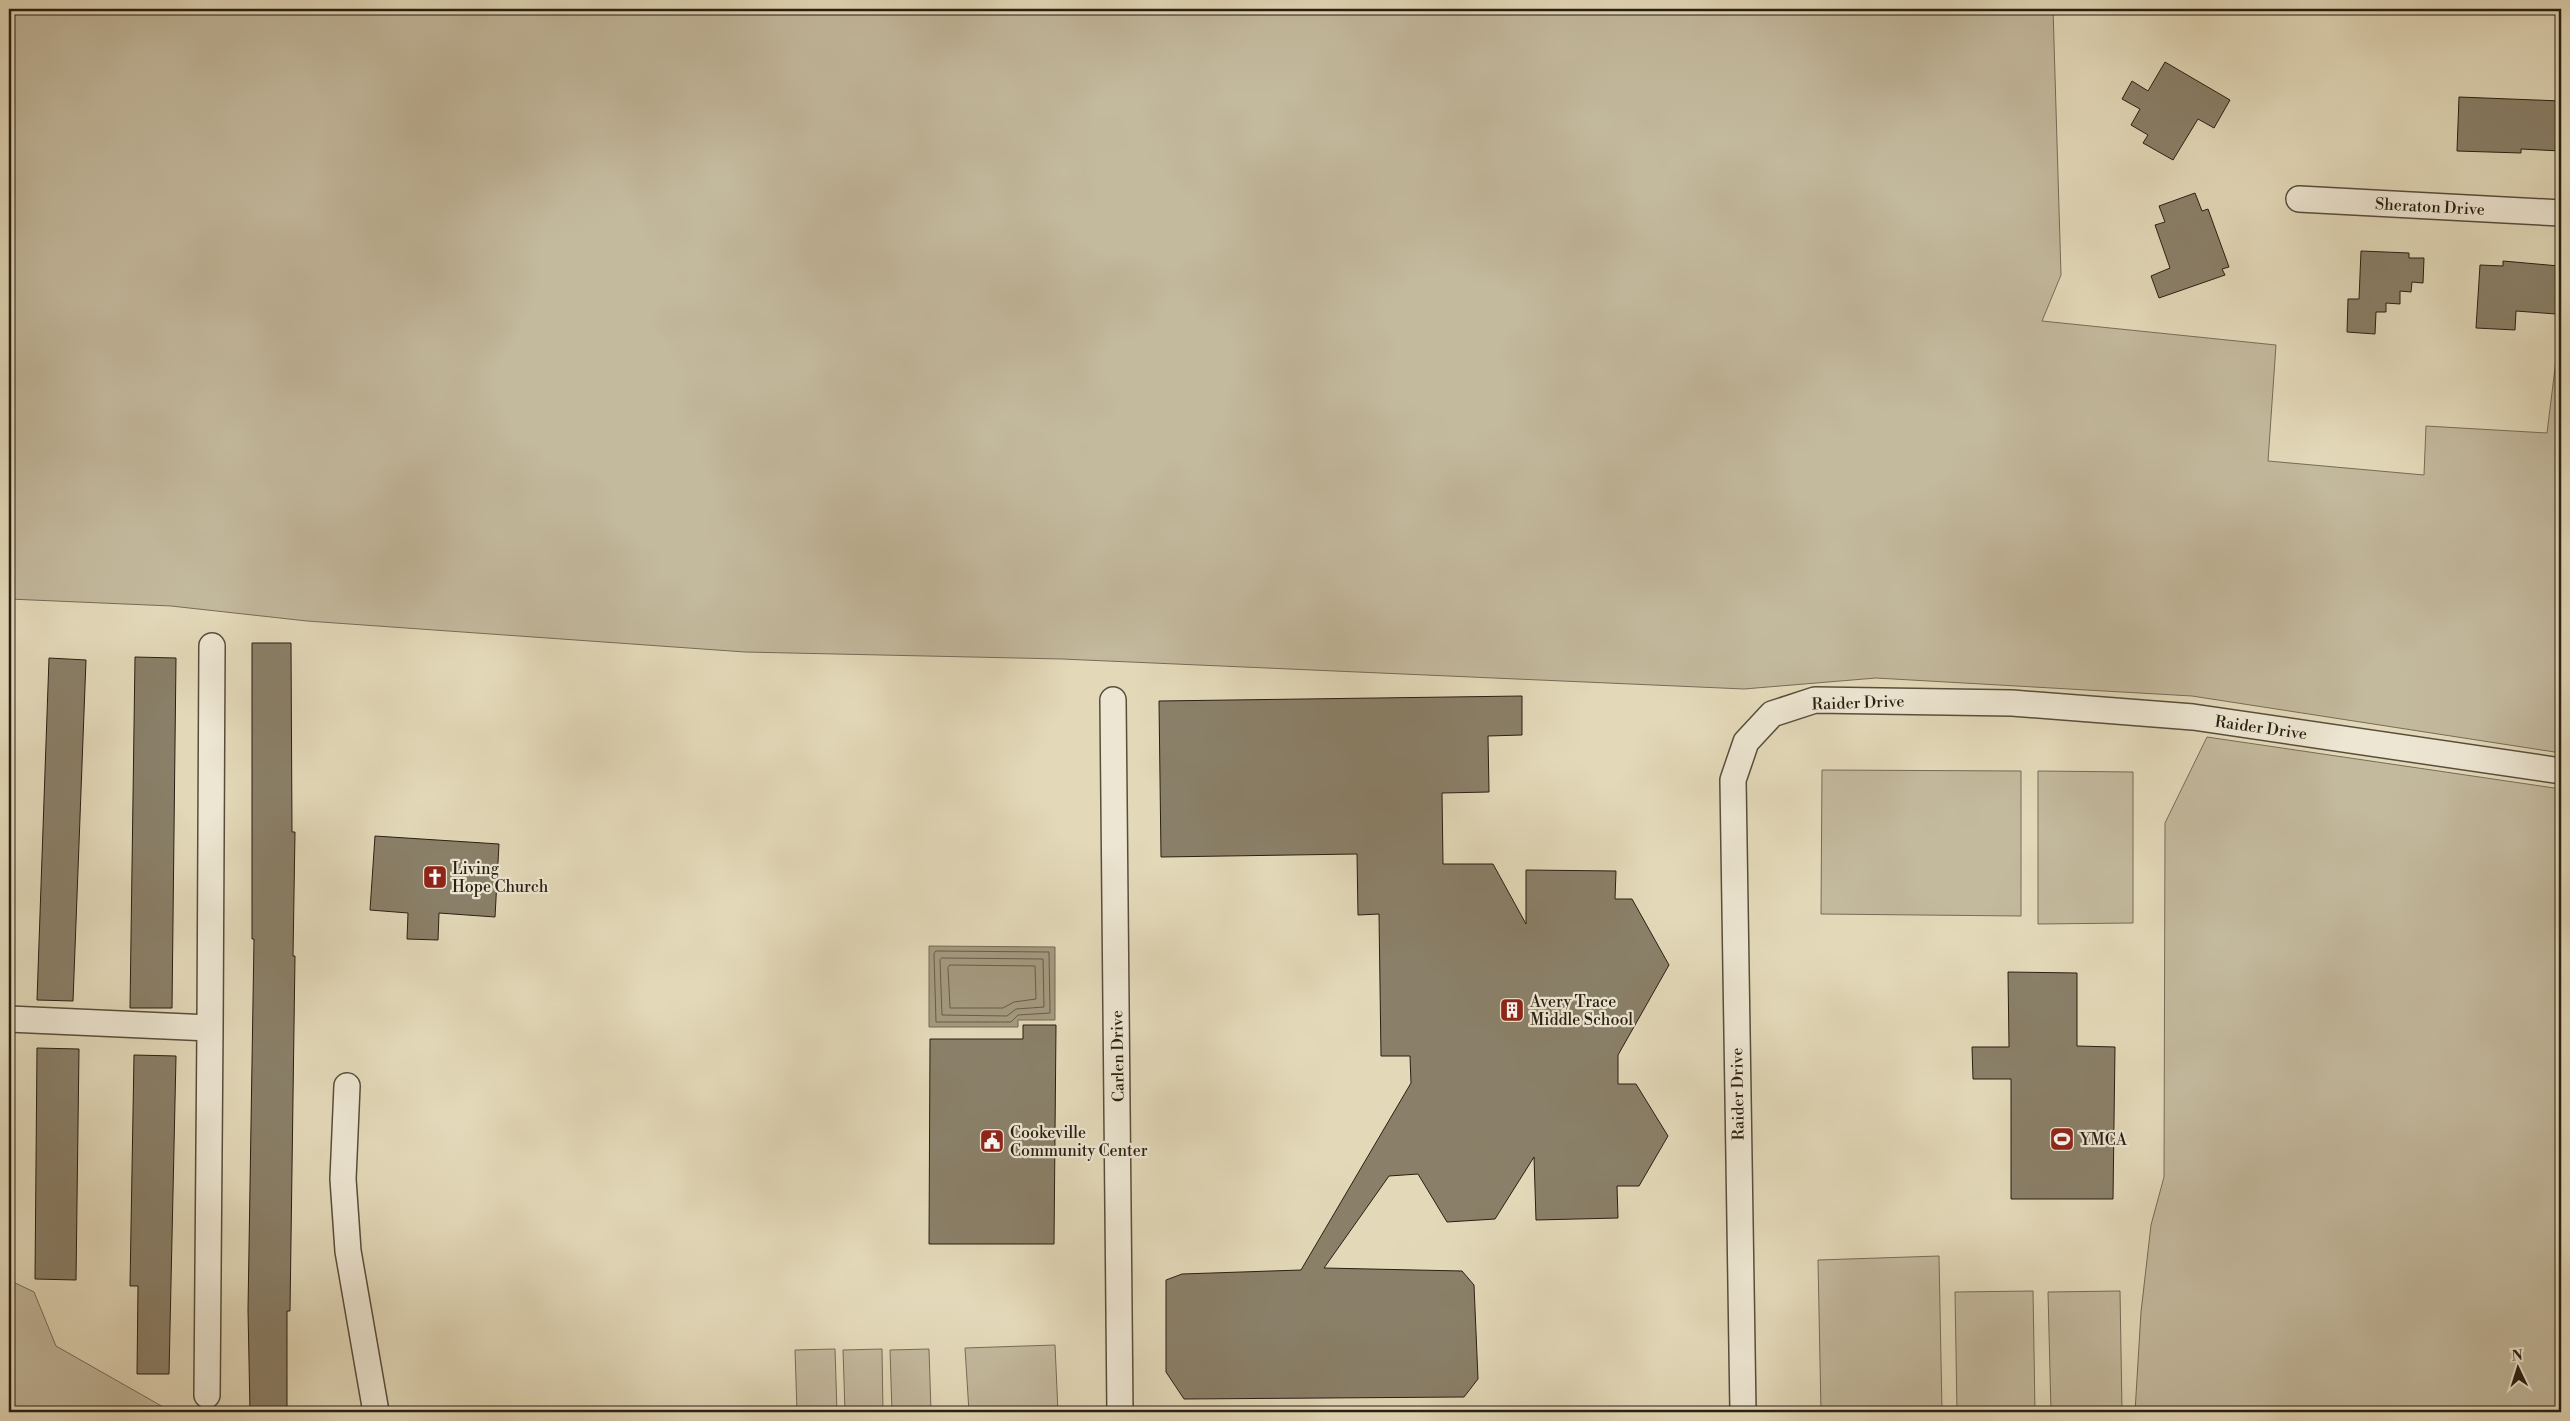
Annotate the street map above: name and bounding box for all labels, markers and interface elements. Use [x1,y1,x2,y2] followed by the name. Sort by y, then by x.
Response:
[2375,194,2485,220] street label: Sheraton Drive
[1811,691,1905,715] street label: Raider Drive
[2213,712,2308,744] street label: Raider Drive
[452,859,549,897] place label: Living Hope Church
[422,864,448,890] church icon: Living Hope Church
[1529,992,1633,1030] place label: Avery Trace Middle School
[1499,997,1525,1023] building icon: Avery Trace Middle School
[1107,1010,1129,1102] street label: Carlen Drive
[1727,1047,1749,1141] street label: Raider Drive
[1010,1123,1148,1161] place label: Cookeville Community Center
[2049,1126,2075,1152] sports icon: YMCA
[979,1128,1005,1154] public building icon: Cookeville Community Center
[2079,1130,2128,1150] place label: YMCA
[2492,1344,2542,1394] north arrow
[2511,1347,2523,1365] text: N

